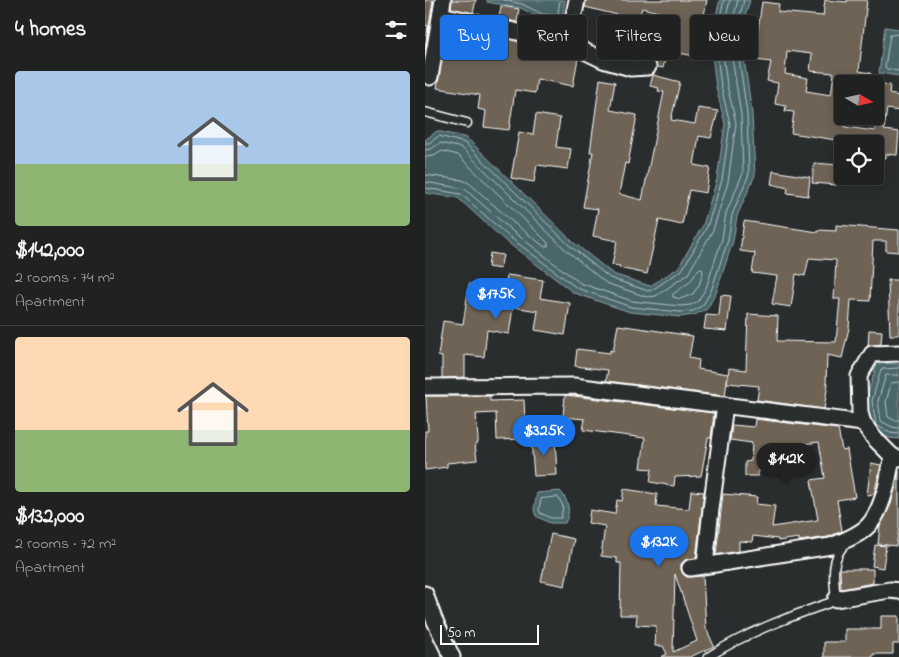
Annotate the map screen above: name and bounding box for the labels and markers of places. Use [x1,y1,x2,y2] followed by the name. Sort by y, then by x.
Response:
[461,278,531,320] pin: $175K
[509,414,579,457] pin: $325K
[751,442,821,485] pin: $142K
[624,526,694,568] pin: $132K

